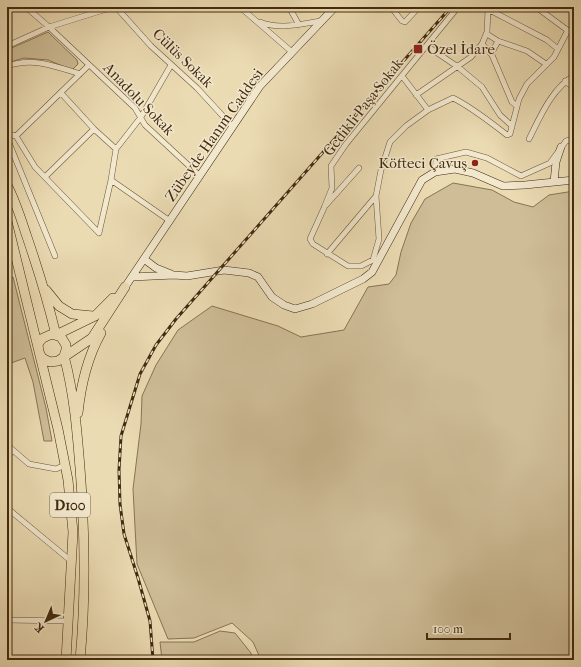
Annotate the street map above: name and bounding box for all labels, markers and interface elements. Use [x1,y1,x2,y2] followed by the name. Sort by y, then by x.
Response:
[149,25,217,92] street label: Cülüs Sokak
[427,40,495,58] place label: Özel İdare
[412,43,424,55] marker: Özel İdare
[319,54,407,160] street label: Gedikli Paşa Sokak
[99,58,178,139] street label: Anadolu Sokak
[161,65,267,205] street label: Zübeyde Hanım Caddesi
[379,154,467,172] place label: Köfteci Çavuş
[470,158,480,168] marker: Köfteci Çavuş
[50,493,90,517] road number: D100
[26,601,66,641] north arrow
[427,615,510,641] scale bar
[31,620,47,635] text: K
[433,622,463,636] text: 100 m

